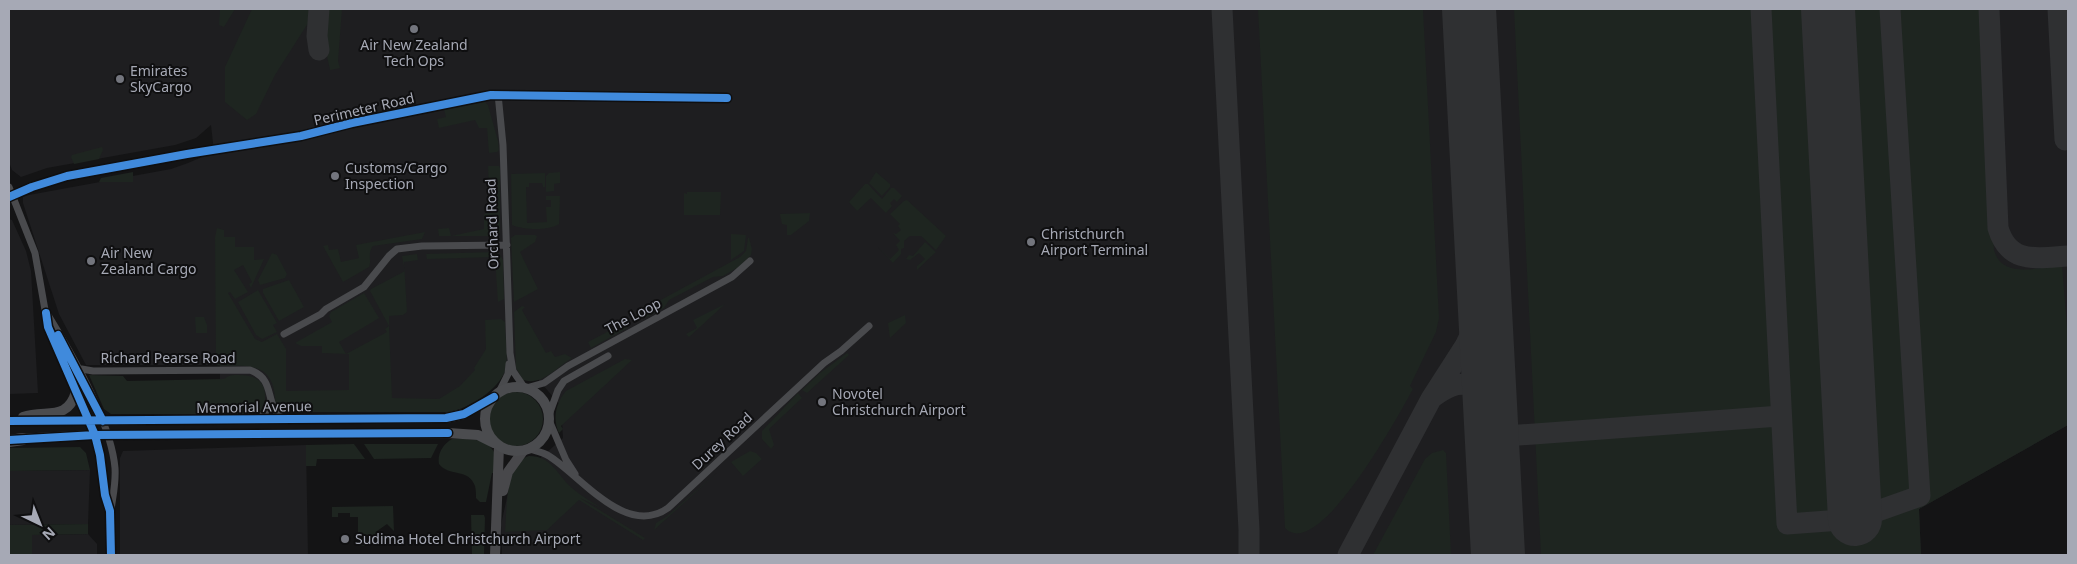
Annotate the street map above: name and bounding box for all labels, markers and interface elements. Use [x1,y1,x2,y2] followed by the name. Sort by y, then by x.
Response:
[408,23,420,35] marker: Air New Zealand Tech Ops
[360,35,468,70] place label: Air New Zealand Tech Ops
[130,61,192,96] place label: Emirates SkyCargo
[114,73,126,85] marker: Emirates SkyCargo
[312,88,416,129] street label: Perimeter Road
[345,158,447,193] place label: Customs/Cargo Inspection
[329,170,341,182] marker: Customs/Cargo Inspection
[480,178,503,270] street label: Orchard Road
[1041,224,1148,259] place label: Christchurch Airport Terminal
[1025,236,1037,248] marker: Christchurch Airport Terminal
[101,243,197,278] place label: Air New Zealand Cargo
[85,255,97,267] marker: Air New Zealand Cargo
[601,293,664,338] street label: The Loop
[100,348,236,367] street label: Richard Pearse Road
[832,384,965,419] place label: Novotel Christchurch Airport
[196,396,312,417] street label: Memorial Avenue
[816,396,828,408] marker: Novotel Christchurch Airport
[687,408,756,474] street label: Durey Road
[15,499,65,549] north arrow
[39,523,60,545] text: N
[355,529,581,548] place label: Sudima Hotel Christchurch Airport
[339,533,351,545] marker: Sudima Hotel Christchurch Airport

